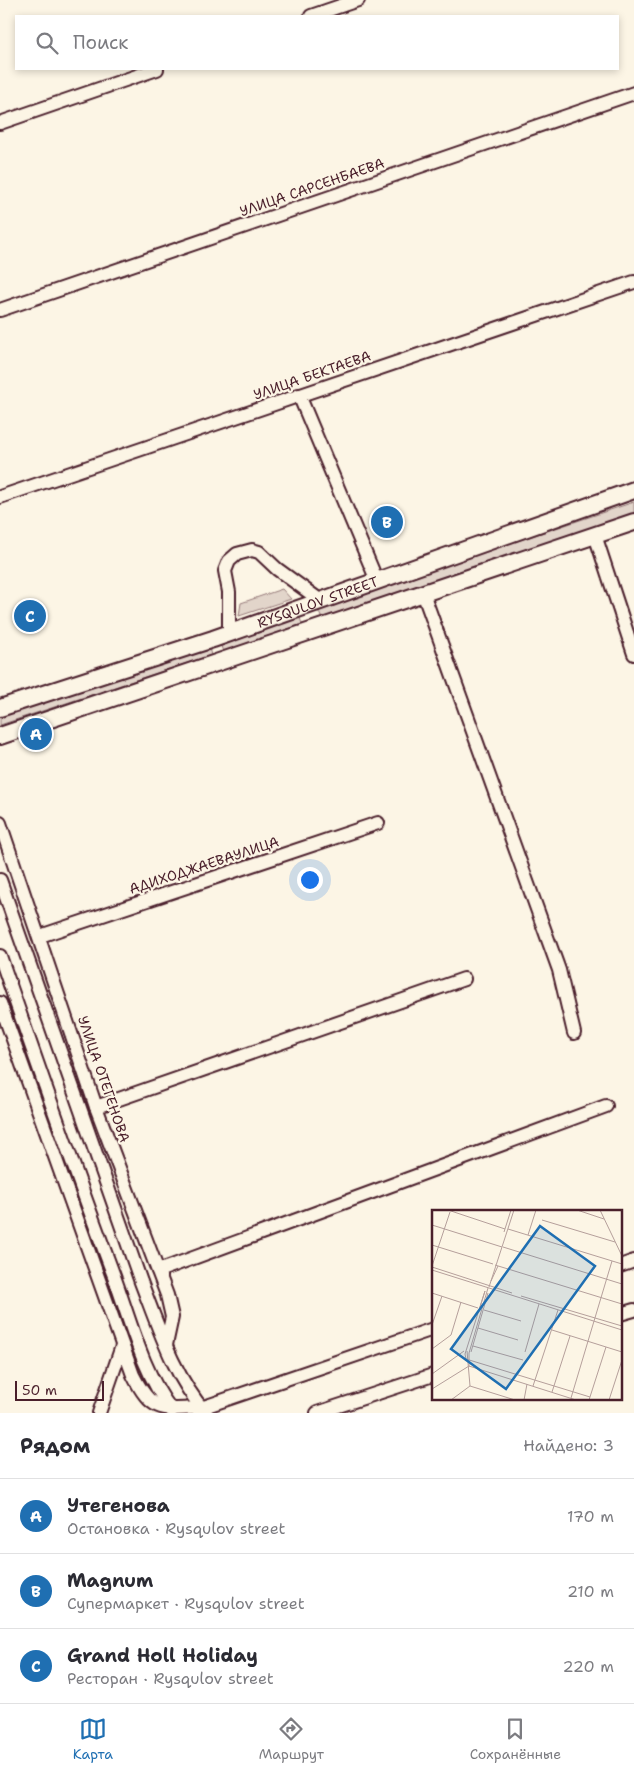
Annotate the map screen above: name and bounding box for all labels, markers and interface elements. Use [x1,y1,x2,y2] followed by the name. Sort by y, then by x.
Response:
[15,15,619,70] search box
[33,29,61,57] icon: search
[73,30,128,55] text: Поиск
[237,154,387,220] street label: УЛИЦА САРСЕНБАЕВА
[251,346,373,404] street label: УЛИЦА БЕКТАЕВА
[371,503,403,541] pin: B
[255,572,381,632] street label: RYSQULOV STREET
[14,597,46,635] pin: C
[20,715,52,753] pin: A
[127,832,281,898] street label: АДИХОДЖАЕВАУЛИЦА
[297,867,323,893] your location
[74,1013,134,1145] street label: УЛИЦА ОТЕГЕНОВА
[432,1210,622,1400] inset map
[15,1378,104,1401] scale bar
[22,1381,57,1399] text: 50 m
[20,1432,90,1460] text: Рядом
[523,1435,614,1456] text: Найдено: 3
[67,1493,170,1518] text: Утегенова
[30,1506,42,1527] text: A
[567,1506,614,1527] text: 170 m
[67,1518,286,1539] text: Остановка · Rysqulov street
[67,1568,153,1593] text: Magnum
[31,1581,41,1602] text: B
[567,1581,614,1602] text: 210 m
[67,1593,305,1614] text: Супермаркет · Rysqulov street
[67,1643,258,1668] text: Grand Holl Holiday
[31,1656,41,1677] text: C
[562,1656,614,1677] text: 220 m
[67,1668,274,1689] text: Ресторан · Rysqulov street
[73,1715,113,1763] tab: Карта
[259,1715,324,1763] tab: Маршрут
[470,1715,561,1763] tab: Сохранённые

